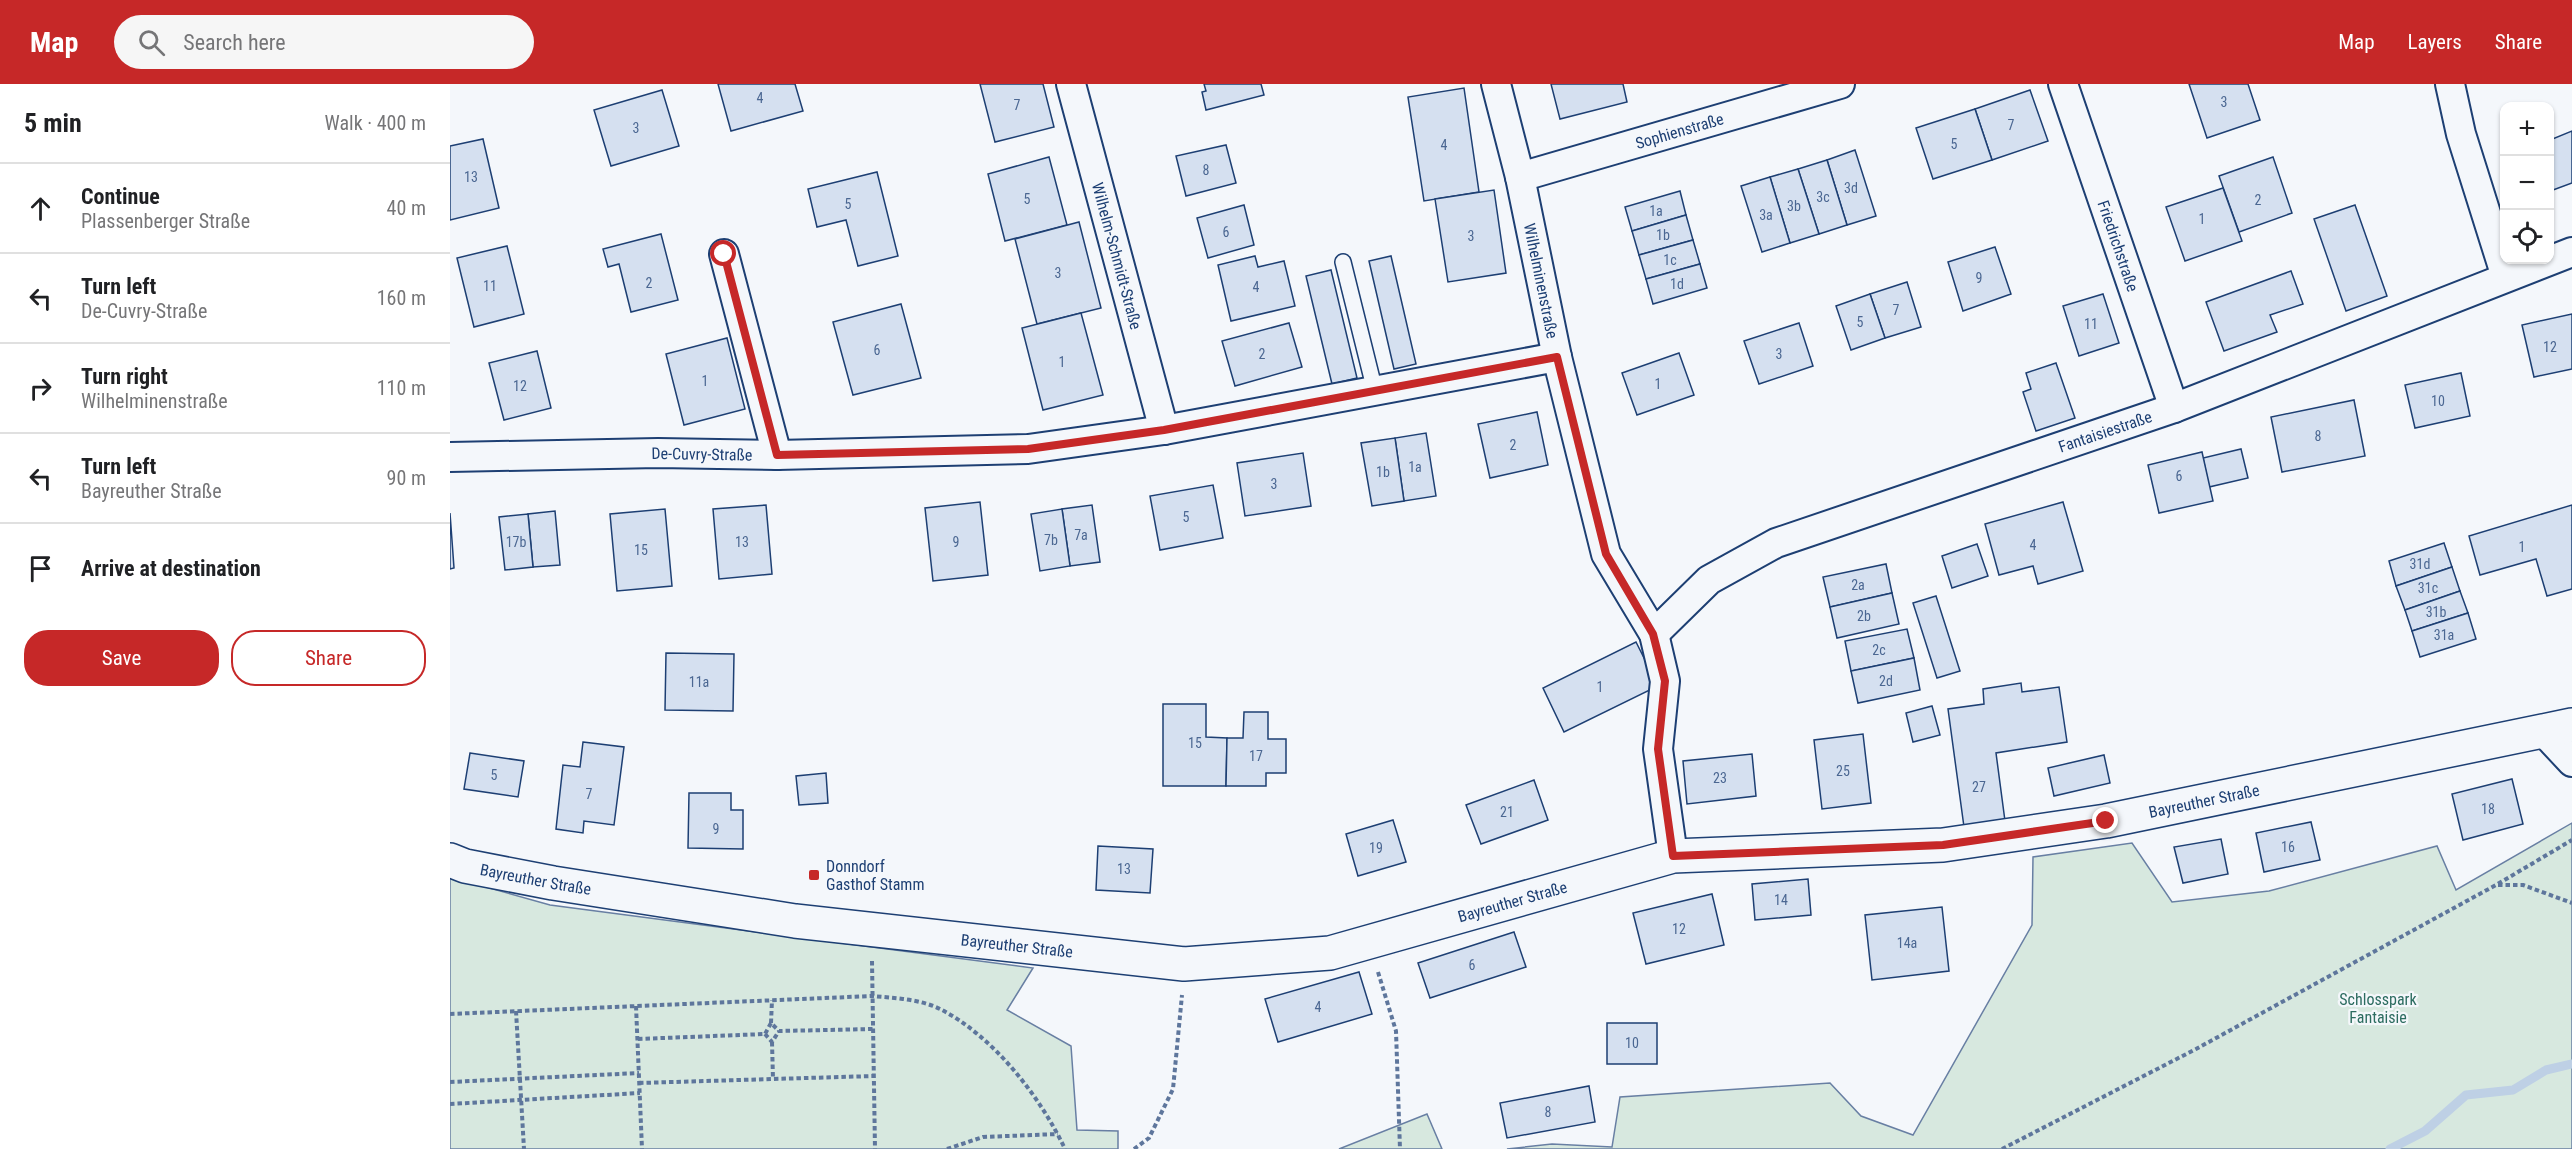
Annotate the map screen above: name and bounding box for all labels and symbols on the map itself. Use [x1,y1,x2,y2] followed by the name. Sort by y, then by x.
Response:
[757,90,764,106] house number: 4
[2221,94,2227,110] house number: 3
[1014,97,1021,113] house number: 7
[1633,109,1726,153] street label: Sophienstraße
[2008,117,2015,133] house number: 7
[633,120,639,136] house number: 3
[1951,136,1958,152] house number: 5
[1441,137,1448,153] house number: 4
[1203,162,1210,178] house number: 8
[464,169,478,185] house number: 13
[1088,180,1146,332] street label: Wilhelm-Schmidt-Straße
[1844,180,1858,196] house number: 3d
[1816,189,1830,205] house number: 3c
[1024,191,1031,207] house number: 5
[2255,192,2262,208] house number: 2
[845,196,852,212] house number: 5
[1787,198,1801,214] house number: 3b
[2094,198,2142,294] street label: Friedrichstraße
[1649,203,1663,219] house number: 1a
[1759,207,1773,223] house number: 3a
[2199,211,2205,227] house number: 1
[1520,222,1562,340] street label: Wilhelminenstraße
[1223,224,1230,240] house number: 6
[1656,227,1670,243] house number: 1b
[1468,228,1474,244] house number: 3
[710,240,736,266] route start
[1663,252,1677,268] house number: 1c
[1055,265,1061,281] house number: 3
[1976,270,1982,286] house number: 9
[646,275,653,291] house number: 2
[1670,276,1684,292] house number: 1d
[483,278,497,294] house number: 11
[1253,279,1260,295] house number: 4
[1893,302,1900,318] house number: 7
[1857,314,1864,330] house number: 5
[2084,316,2098,332] house number: 11
[2543,339,2557,355] house number: 12
[874,342,881,358] house number: 6
[1259,346,1266,362] house number: 2
[1776,346,1782,362] house number: 3
[1059,354,1065,370] house number: 1
[702,373,708,389] house number: 1
[1655,376,1661,392] house number: 1
[513,378,527,394] house number: 12
[2431,393,2445,409] house number: 10
[2056,407,2154,457] street label: Fantaisiestraße
[2315,428,2322,444] house number: 8
[1510,437,1517,453] house number: 2
[651,444,753,465] street label: De-Cuvry-Straße
[1408,459,1422,475] house number: 1a
[1376,464,1390,480] house number: 1b
[2176,468,2183,484] house number: 6
[1271,476,1277,492] house number: 3
[1183,509,1190,525] house number: 5
[1074,527,1088,543] house number: 7a
[1044,532,1058,548] house number: 7b
[506,534,526,550] house number: 17b
[735,534,749,550] house number: 13
[953,534,959,550] house number: 9
[2030,537,2037,553] house number: 4
[2519,539,2525,555] house number: 1
[634,542,648,558] house number: 15
[2410,556,2430,572] house number: 31d
[1851,577,1865,593] house number: 2a
[2418,580,2438,596] house number: 31c
[2426,604,2446,620] house number: 31b
[1857,608,1871,624] house number: 2b
[2434,627,2454,643] house number: 31a
[1872,642,1886,658] house number: 2c
[1879,673,1893,689] house number: 2d
[689,674,709,690] house number: 11a
[1597,679,1603,695] house number: 1
[1188,735,1202,751] house number: 15
[1249,748,1263,764] house number: 17
[1836,763,1850,779] house number: 25
[491,767,498,783] house number: 5
[1713,770,1727,786] house number: 23
[1972,779,1986,795] house number: 27
[2147,781,2261,822] street label: Bayreuther Straße
[586,786,593,802] house number: 7
[2481,801,2495,817] house number: 18
[1500,804,1514,820] house number: 21
[2092,807,2118,833] route end
[713,821,719,837] house number: 9
[2281,839,2295,855] house number: 16
[1369,840,1383,856] house number: 19
[826,857,924,894] place label: Donndorf Gasthof Stamm
[478,860,592,899] street label: Bayreuther Straße
[1117,861,1131,877] house number: 13
[807,868,821,882] marker: Donndorf Gasthof Stamm
[1456,877,1569,926] street label: Bayreuther Straße
[1774,892,1788,908] house number: 14
[1672,921,1686,937] house number: 12
[960,930,1074,962] street label: Bayreuther Straße
[1897,935,1917,951] house number: 14a
[1469,957,1476,973] house number: 6
[2339,990,2417,1027] park label: Schlosspark Fantaisie
[1315,999,1322,1015] house number: 4
[1625,1035,1639,1051] house number: 10
[1545,1104,1552,1120] house number: 8

